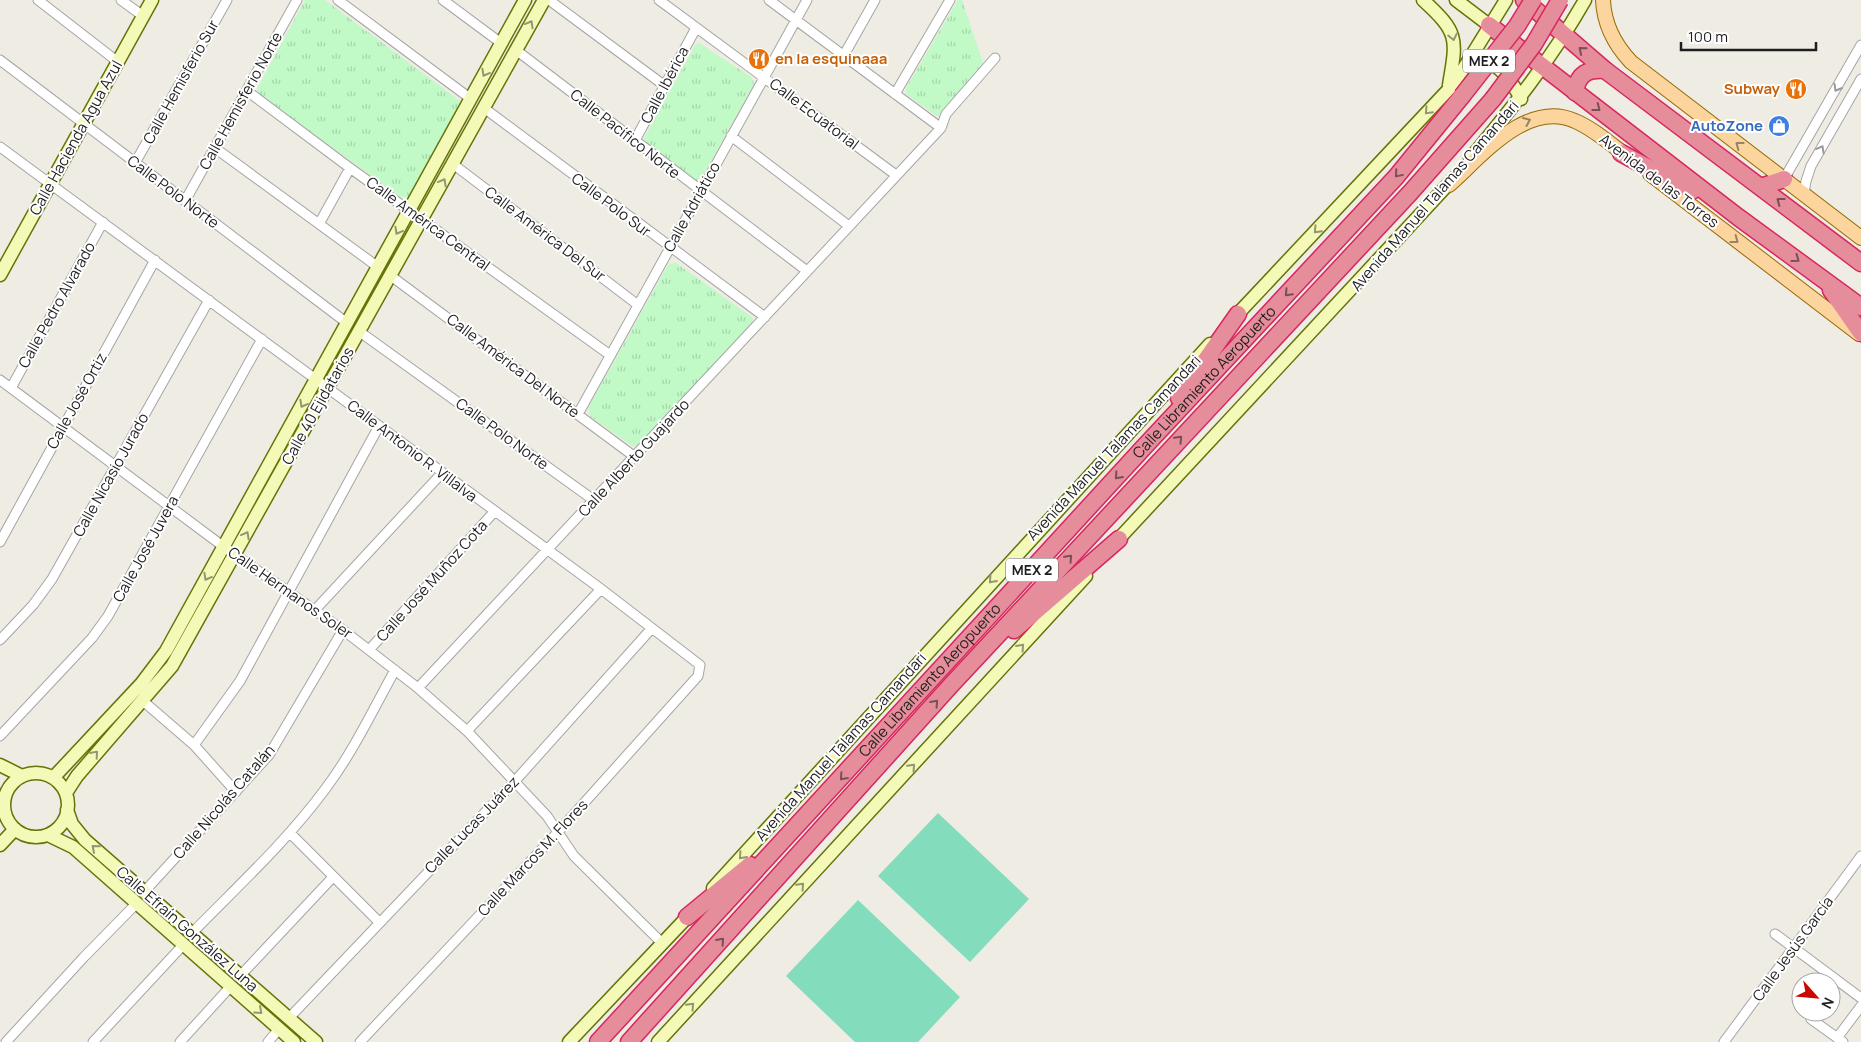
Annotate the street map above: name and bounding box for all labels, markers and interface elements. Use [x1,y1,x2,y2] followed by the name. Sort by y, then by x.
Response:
[138,15,224,148] street label: Calle Hemisferio Sur
[1681,20,1816,52] scale bar
[524,21,534,30] one-way arrow
[1688,26,1728,47] text: 100 m
[194,28,287,173] street label: Calle Hemisferio Norte
[1447,33,1457,41] one-way arrow
[635,43,694,127] street label: Calle Ibérica
[1578,46,1587,55] one-way arrow
[747,47,771,71] restaurant icon: en la esquinaaa
[775,48,887,69] place label: en la esquinaaa
[1463,49,1515,72] road number: MEX 2
[24,57,127,219] street label: Calle Hacienda Agua Azul
[481,68,491,77] one-way arrow
[765,73,863,154] street label: Calle Ecuatorial
[1784,77,1808,101] restaurant icon: Subway
[1724,78,1781,99] place label: Subway
[1833,82,1843,91] one-way arrow
[566,84,685,183] street label: Calle Pacífico Norte
[1346,96,1523,296] street label: Avenida Manuel Talamas Camandari
[1591,103,1600,111] one-way arrow
[1425,105,1434,114] one-way arrow
[1767,114,1791,138] shop icon: AutoZone
[1691,115,1763,136] place label: AutoZone
[1522,117,1531,128] one-way arrow
[1595,129,1723,233] street label: Avenida de las Torres
[1735,142,1745,151] one-way arrow
[1814,146,1824,155] one-way arrow
[123,150,224,233] street label: Calle Polo Norte
[658,158,725,256] street label: Calle Adriático
[567,168,656,242] street label: Calle Polo Sur
[1396,168,1404,177] one-way arrow
[362,171,495,276] street label: Calle América Central
[437,178,447,187] one-way arrow
[481,181,610,286] street label: Calle América Del Sur
[1777,199,1786,207] one-way arrow
[1314,224,1323,233] one-way arrow
[394,226,404,235] one-way arrow
[1730,234,1739,243] one-way arrow
[13,238,100,372] street label: Calle Pedro Alvarado
[1790,253,1800,262] one-way arrow
[1285,288,1294,297] one-way arrow
[1127,301,1281,463] street label: Calle Libramiento Aeropuerto
[442,309,584,423] street label: Calle América Del Norte
[276,343,359,468] street label: Calle 40 Ejidatarios
[41,349,112,453] street label: Calle José Ortiz
[1022,350,1205,545] street label: Avenida Manuel Talamas Camandari
[452,393,553,475] street label: Calle Polo Norte
[573,394,694,521] street label: Calle Alberto Guajardo
[343,395,482,507] street label: Calle Antonio R. Villalva
[299,399,309,408] one-way arrow
[68,409,153,540] street label: Calle Nicasio Jurado
[1173,435,1182,444] one-way arrow
[1114,471,1123,480] one-way arrow
[108,492,184,606] street label: Calle José Juvera
[371,515,492,646] street label: Calle José Muñoz Cota
[239,532,249,541] one-way arrow
[224,542,357,644] street label: Calle Hermanos Soler
[1063,555,1072,564] one-way arrow
[1006,558,1058,582] road number: MEX 2
[204,572,214,581] one-way arrow
[989,575,998,584] one-way arrow
[854,598,1006,761] street label: Calle Libramiento Aeropuerto
[1015,644,1024,653] one-way arrow
[750,648,931,845] street label: Avenida Manuel Talamas Camandari
[929,700,938,709] one-way arrow
[168,740,279,863] street label: Calle Nicolás Catalán
[89,751,98,760] one-way arrow
[906,764,915,773] one-way arrow
[420,771,524,878] street label: Calle Lucas Juárez
[840,771,849,780] one-way arrow
[473,794,593,921] street label: Calle Marcos M. Flores
[91,845,100,854] one-way arrow
[739,851,748,860] one-way arrow
[112,861,263,996] street label: Calle Efraín González Luna
[795,883,804,892] one-way arrow
[1747,892,1838,1006] street label: Calle Jesús García
[715,938,724,947] one-way arrow
[1791,972,1841,1022] north arrow
[1817,994,1839,1012] text: N
[685,1003,694,1012] one-way arrow
[253,1005,262,1014] one-way arrow

